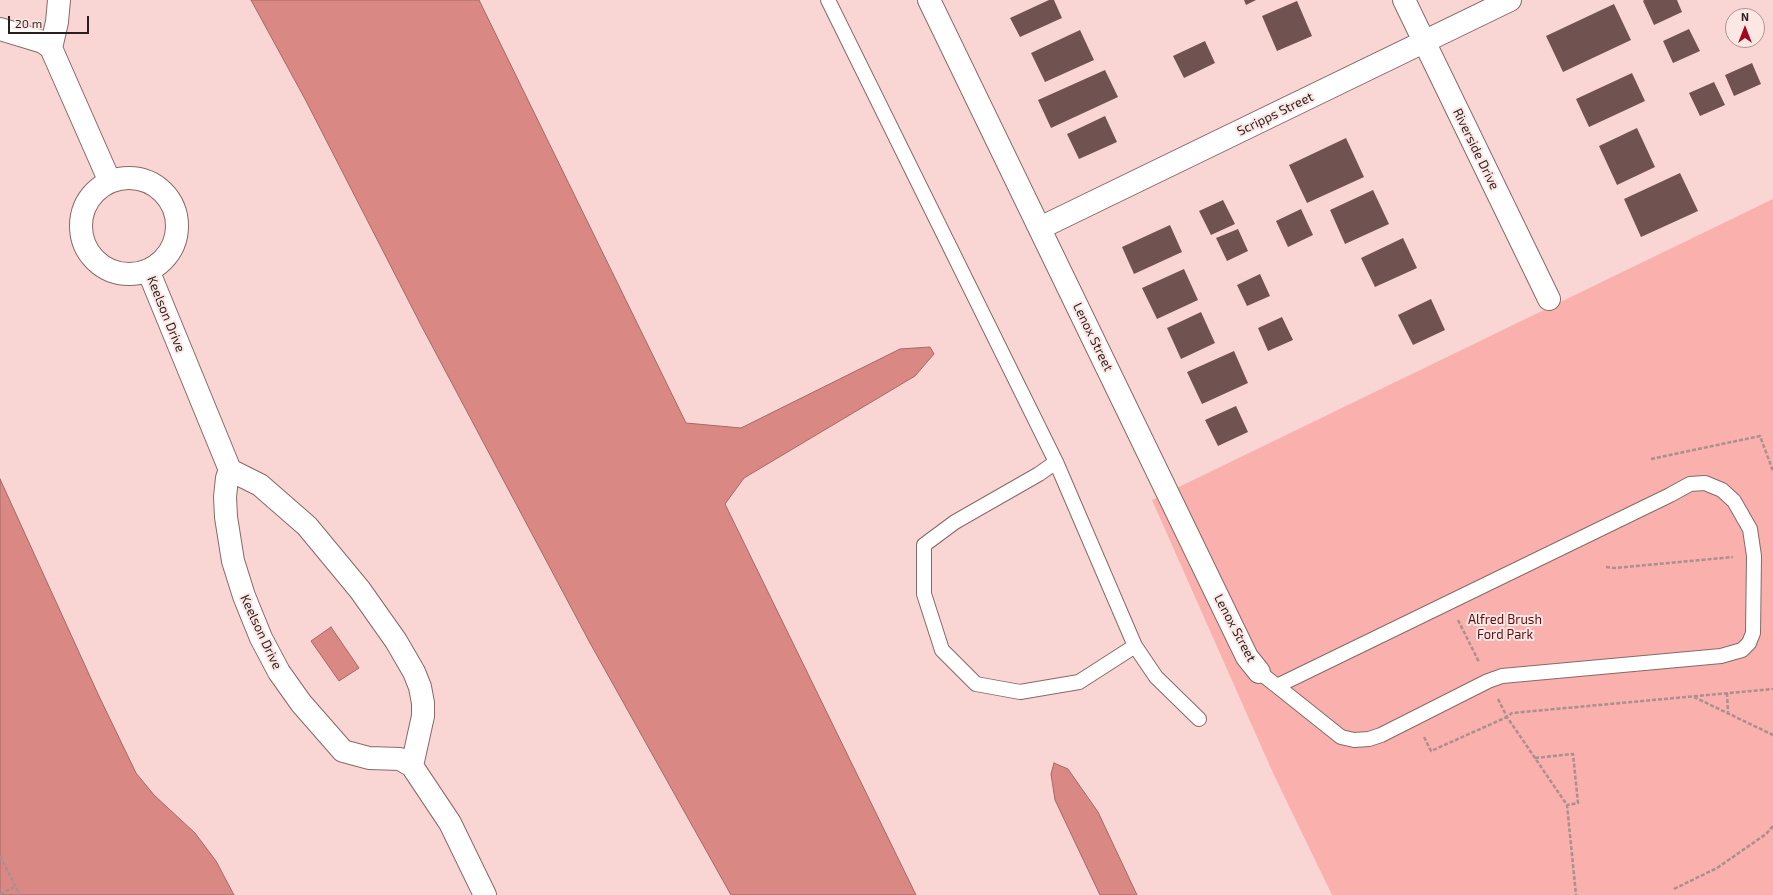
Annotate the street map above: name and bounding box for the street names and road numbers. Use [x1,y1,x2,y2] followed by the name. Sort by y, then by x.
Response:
[1234,89,1316,139] street label: Scripps Street
[1450,106,1502,192] street label: Riverside Drive
[144,274,188,354] street label: Keelson Drive
[1070,300,1116,374] street label: Lenox Street
[237,592,285,672] street label: Keelson Drive
[1211,592,1259,664] street label: Lenox Street

